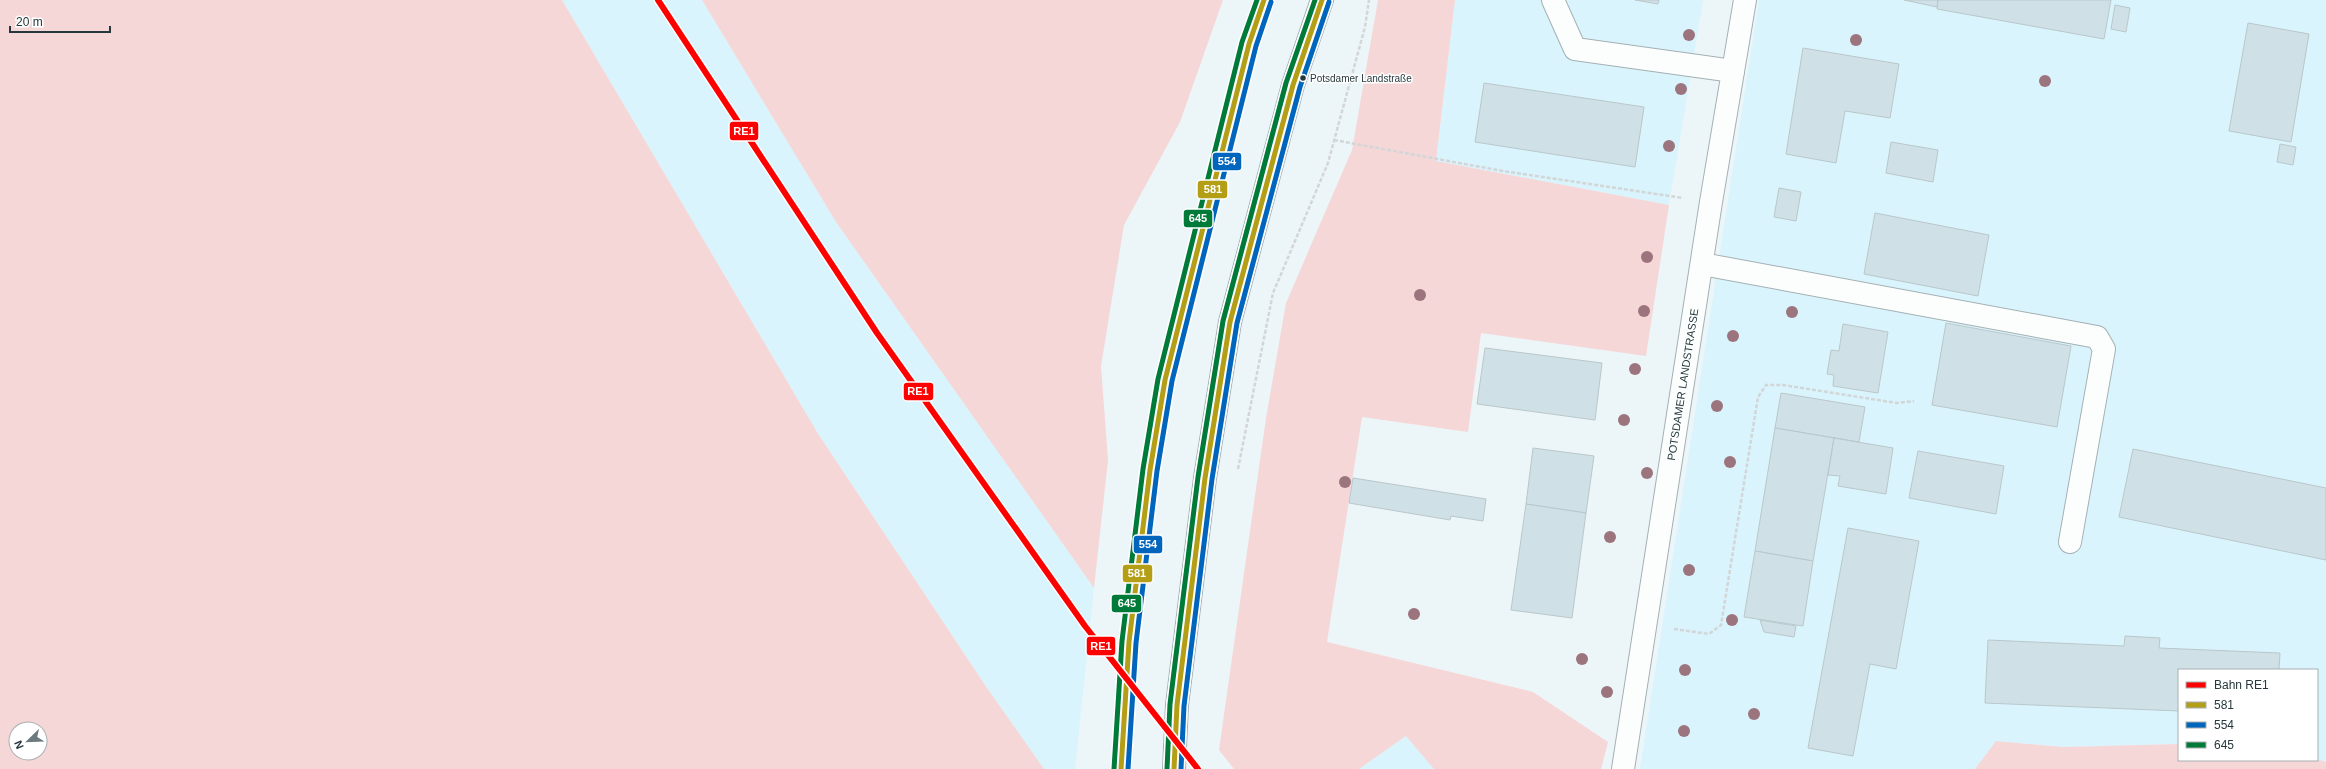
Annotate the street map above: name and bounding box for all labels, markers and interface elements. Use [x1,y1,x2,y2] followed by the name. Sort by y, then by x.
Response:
[10,8,110,34] scale bar
[16,15,43,29] text: 20 m
[1298,73,1308,83] marker: Potsdamer Landstraße
[1310,73,1412,84] place label: Potsdamer Landstraße
[729,121,759,141] line badge: RE1
[733,125,755,137] text: RE1
[1212,152,1242,171] line badge: 554
[1218,155,1237,167] text: 554
[1197,180,1228,199] line badge: 581
[1204,183,1222,195] text: 581
[1183,209,1213,228] line badge: 645
[1189,212,1207,224] text: 645
[1665,308,1700,461] street label: POTSDAMER LANDSTRASSE
[903,382,934,401] line badge: RE1
[907,385,929,397] text: RE1
[1133,535,1163,554] line badge: 554
[1139,538,1158,550] text: 554
[1122,564,1153,583] line badge: 581
[1128,567,1146,579] text: 581
[1111,594,1142,613] line badge: 645
[1118,597,1136,609] text: 645
[1086,636,1116,656] line badge: RE1
[1090,640,1112,652] text: RE1
[2178,669,2318,761] legend
[2214,678,2269,692] text: Bahn RE1
[2214,698,2234,712] text: 581
[2214,718,2234,732] text: 554
[8,721,48,761] north arrow
[2214,738,2234,752] text: 645
[12,739,26,751] text: N

